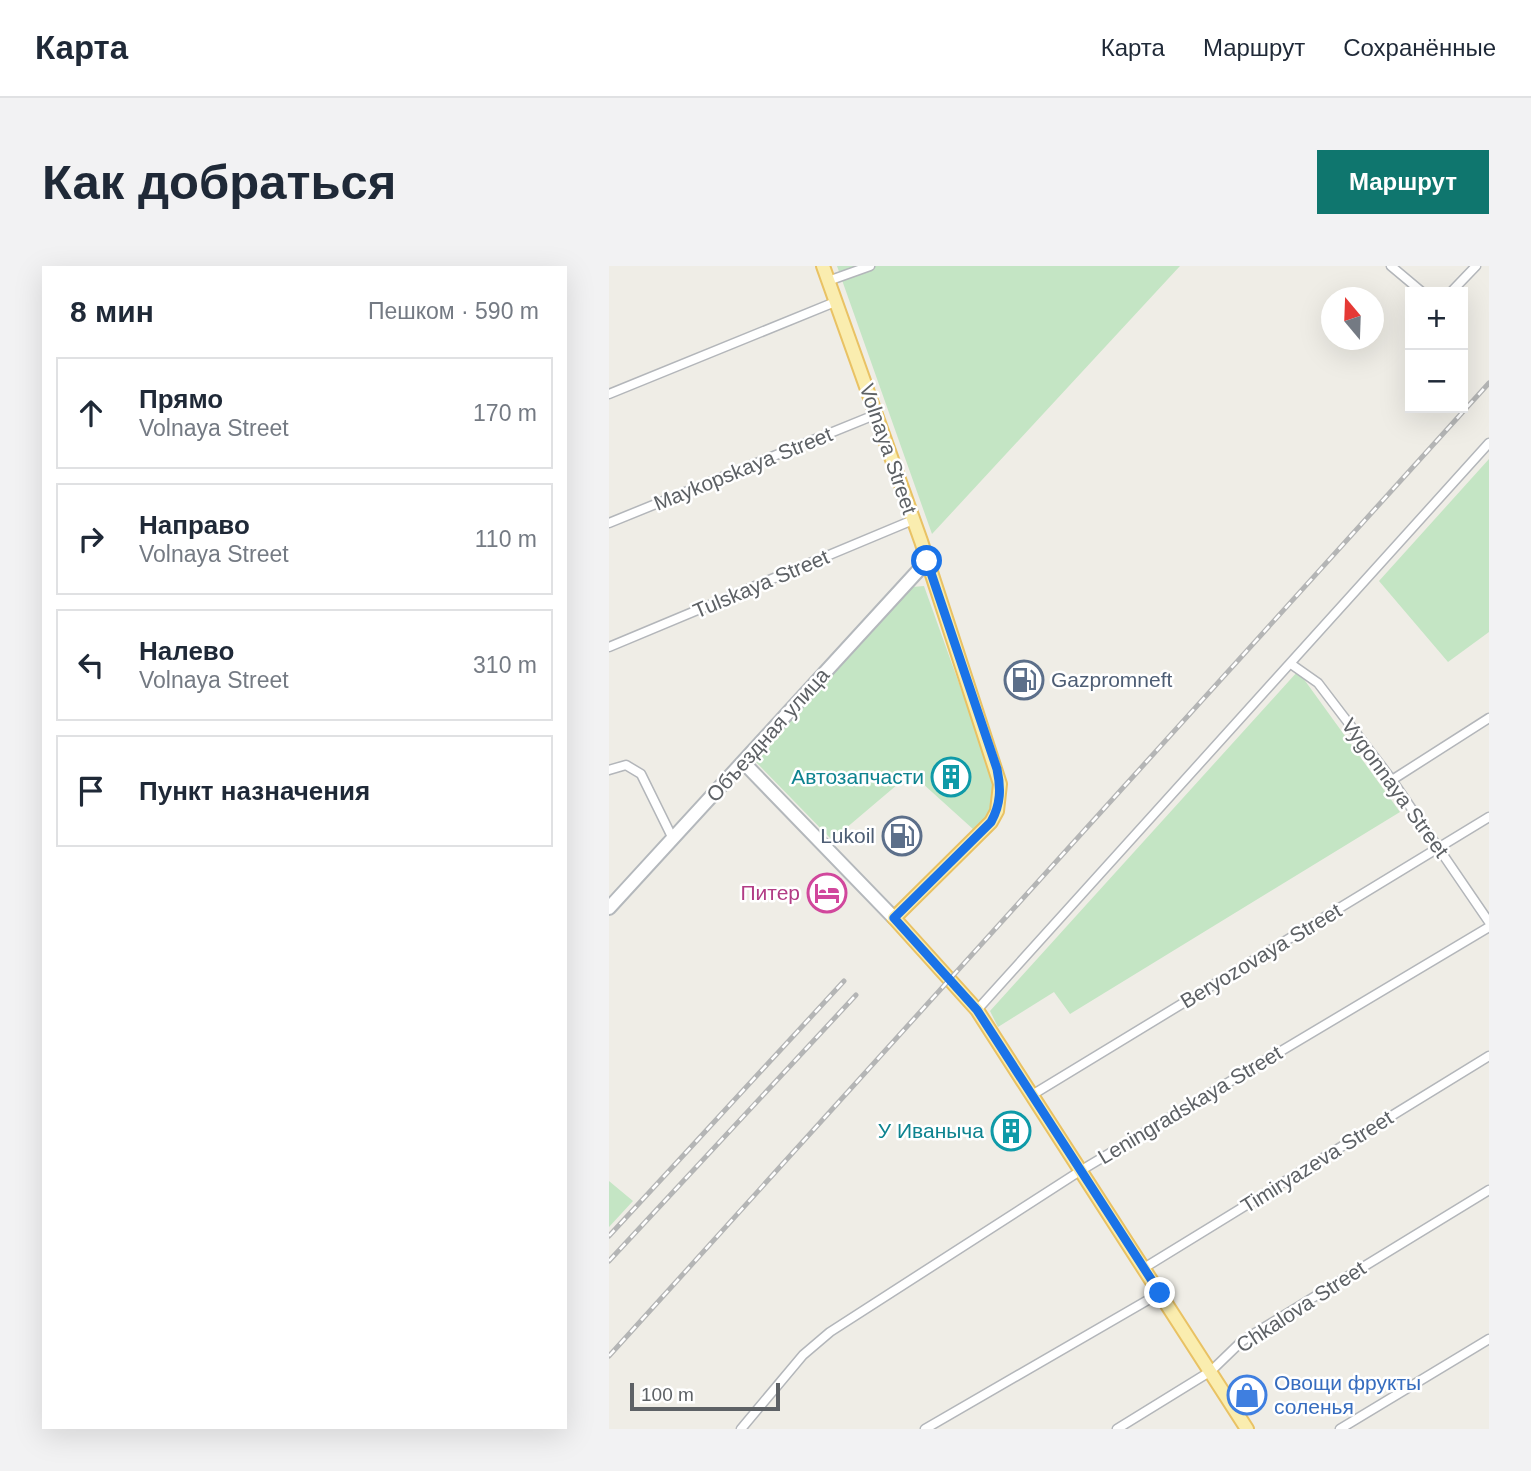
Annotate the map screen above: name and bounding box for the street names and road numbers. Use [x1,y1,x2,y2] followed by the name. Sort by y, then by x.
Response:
[855,381,922,517] street label: Volnaya Street
[650,422,835,515] street label: Maykopskaya Street
[690,545,832,622] street label: Tulskaya Street
[702,663,834,806] street label: Объездная улица
[1337,714,1454,862] street label: Vygonnaya Street
[1176,898,1345,1013] street label: Beryozovaya Street
[1094,1041,1286,1169] street label: Leningradskaya Street
[1237,1106,1397,1218] street label: Timiryazeva Street
[1232,1256,1370,1357] street label: Chkalova Street

